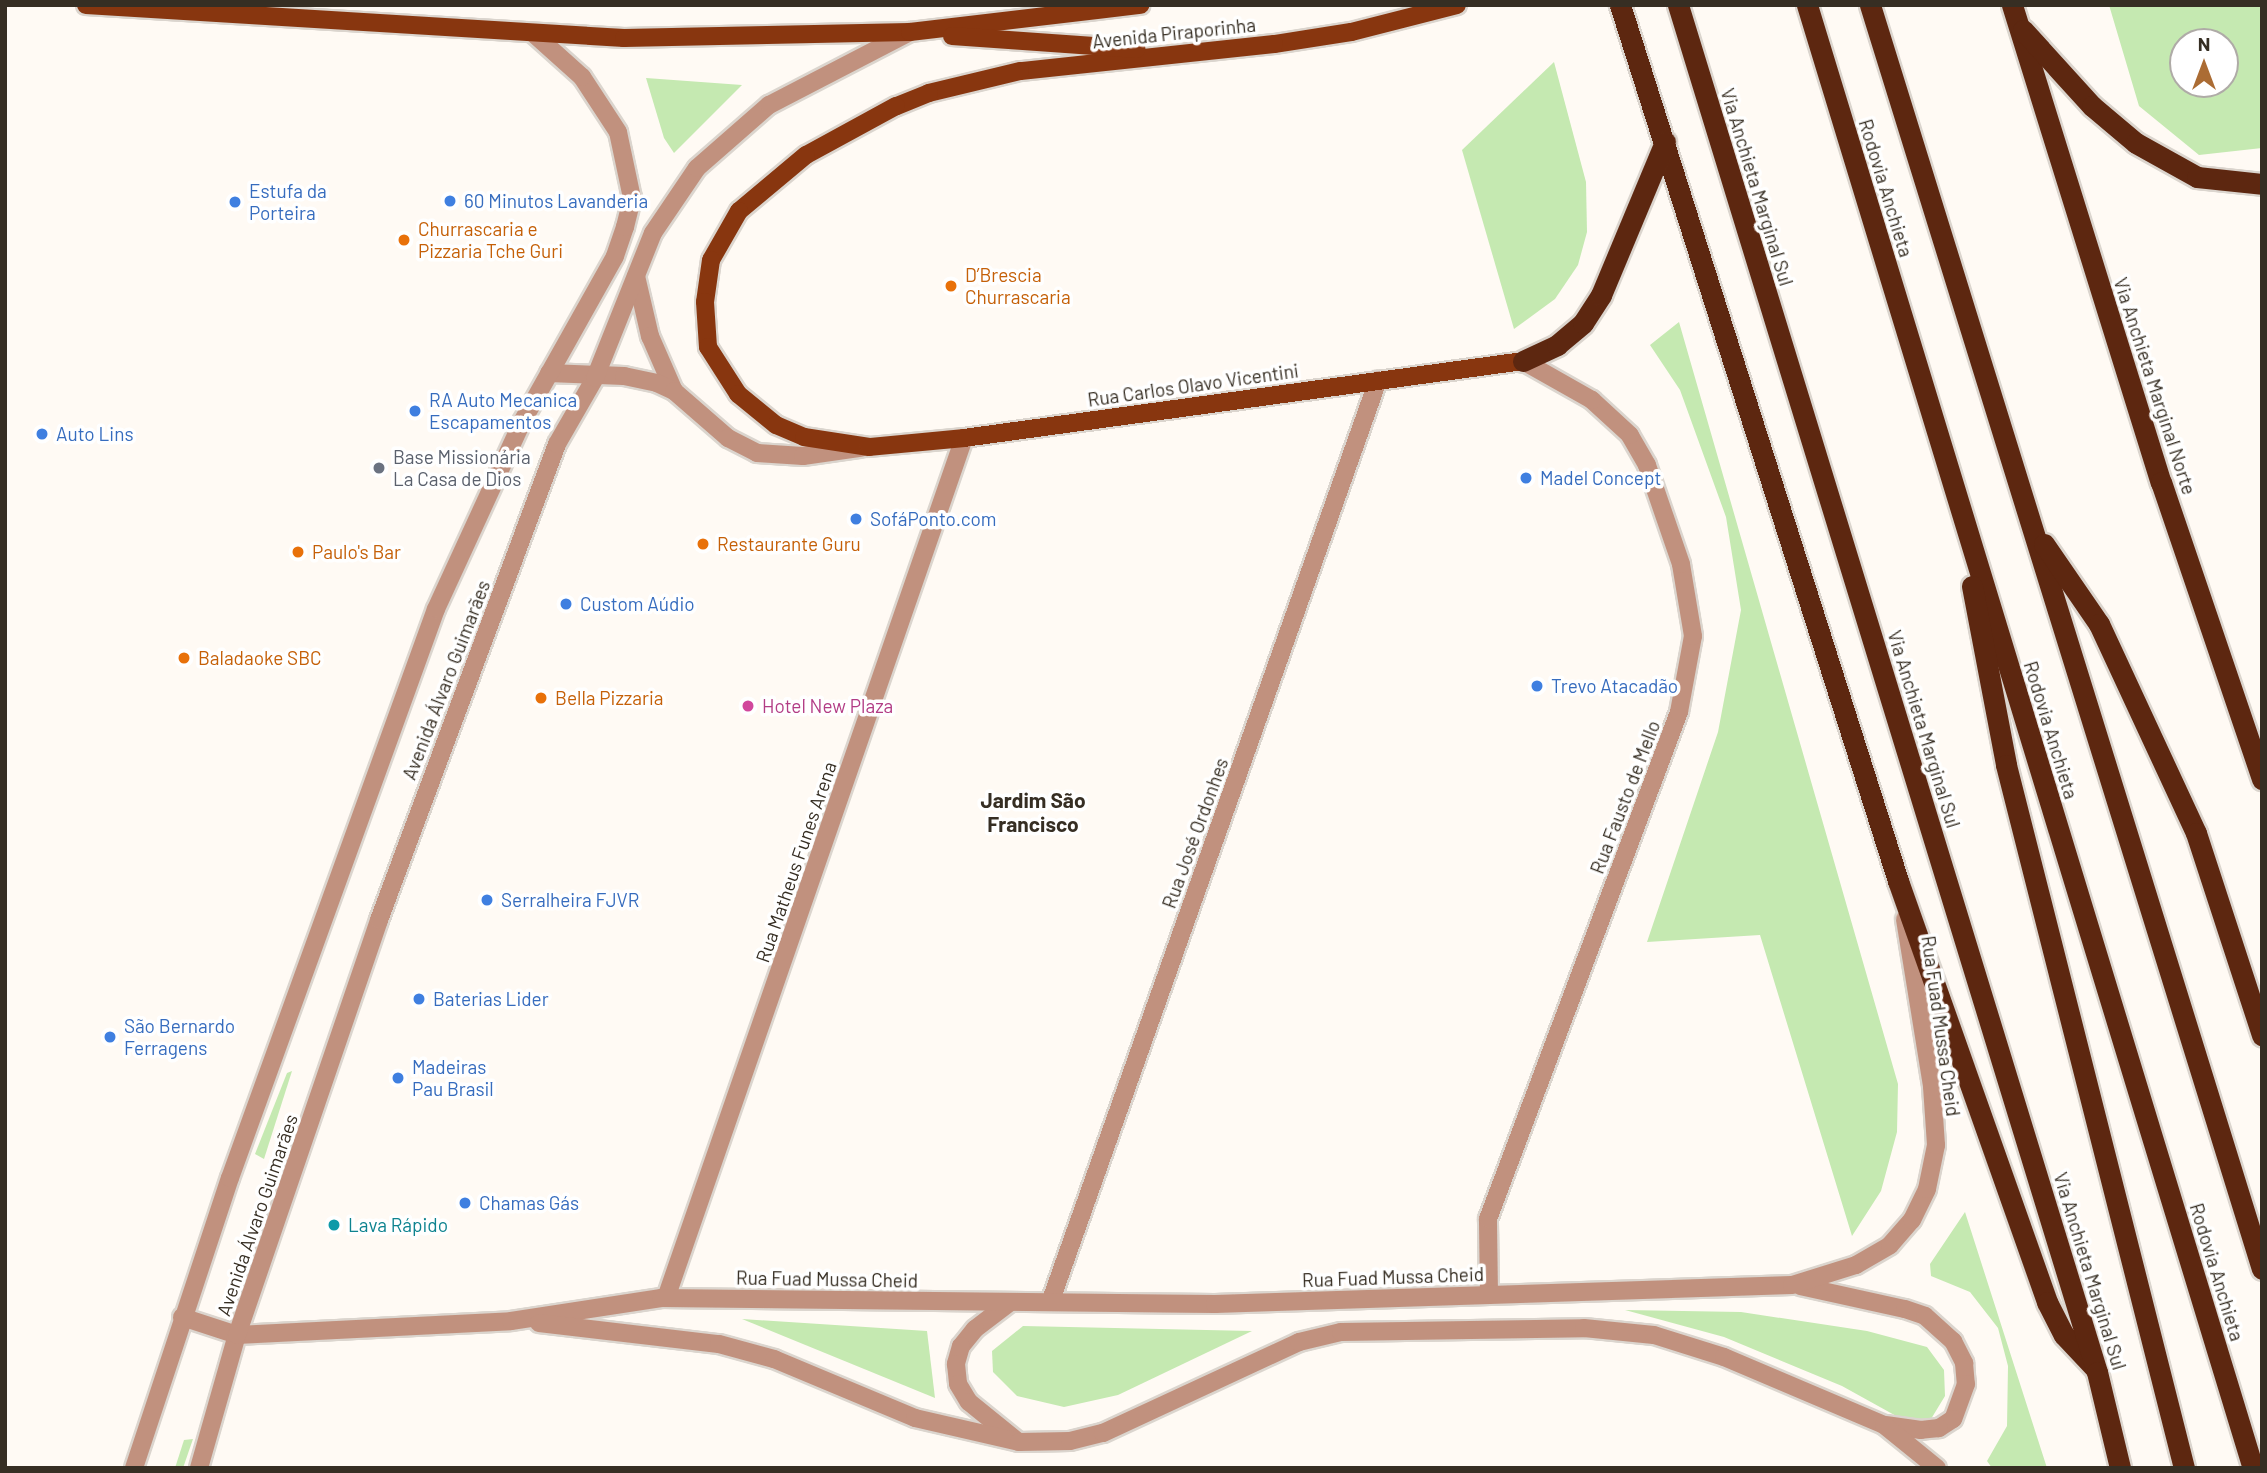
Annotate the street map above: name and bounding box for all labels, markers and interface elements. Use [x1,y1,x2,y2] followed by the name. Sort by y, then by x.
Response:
[1091,13,1257,53] street label: Avenida Piraporinha
[2169,28,2239,98] north arrow
[2198,32,2210,55] text: N
[1716,85,1798,289] street label: Via Anchieta Marginal Sul
[1854,116,1918,260] street label: Rodovia Anchieta
[249,180,327,224] place label: Estufa da Porteira
[464,190,648,212] place label: 60 Minutos Lavanderia
[442,193,458,209] marker: 60 Minutos Lavanderia
[227,194,243,210] marker: Estufa da Porteira
[418,218,563,262] place label: Churrascaria e Pizzaria Tche Guri
[396,232,412,248] marker: Churrascaria e Pizzaria Tche Guri
[965,264,1071,308] place label: D’Brescia Churrascaria
[2109,275,2201,497] street label: Via Anchieta Marginal Norte
[943,278,959,294] marker: D’Brescia Churrascaria
[1086,359,1300,411] street label: Rua Carlos Olavo Vicentini
[429,389,577,433] place label: RA Auto Mecanica Escapamentos
[407,403,423,419] marker: RA Auto Mecanica Escapamentos
[56,423,134,445] place label: Auto Lins
[34,426,50,442] marker: Auto Lins
[393,446,531,490] place label: Base Missionária La Casa de Dios
[371,460,387,476] marker: Base Missionária La Casa de Dios
[1540,467,1661,489] place label: Madel Concept
[1518,470,1534,486] marker: Madel Concept
[870,508,997,530] place label: SofáPonto.com
[848,511,864,527] marker: SofáPonto.com
[717,533,861,555] place label: Restaurante Guru
[695,536,711,552] marker: Restaurante Guru
[312,541,401,563] place label: Paulo's Bar
[290,544,306,560] marker: Paulo's Bar
[397,577,495,783] street label: Avenida Álvaro Guimarães
[580,593,695,615] place label: Custom Aúdio
[558,596,574,612] marker: Custom Aúdio
[1883,627,1965,831] street label: Via Anchieta Marginal Sul
[198,647,322,669] place label: Baladaoke SBC
[176,650,192,666] marker: Baladaoke SBC
[2019,658,2083,802] street label: Rodovia Anchieta
[1551,675,1678,697] place label: Trevo Atacadão
[1529,678,1545,694] marker: Trevo Atacadão
[555,687,663,709] place label: Bella Pizzaria
[533,690,549,706] marker: Bella Pizzaria
[762,695,893,717] place label: Hotel New Plaza
[740,698,756,714] marker: Hotel New Plaza
[1585,717,1665,877] street label: Rua Fausto de Mello
[1157,755,1233,911] street label: Rua José Ordonhes
[751,759,841,965] street label: Rua Matheus Funes Arena
[980,787,1086,837] district label: Jardim São Francisco
[501,889,639,911] place label: Serralheira FJVR
[479,892,495,908] marker: Serralheira FJVR
[1917,934,1965,1118] street label: Rua Fuad Mussa Cheid
[433,988,549,1010] place label: Baterias Lider
[411,991,427,1007] marker: Baterias Lider
[124,1015,235,1059] place label: São Bernardo Ferragens
[102,1029,118,1045] marker: São Bernardo Ferragens
[412,1056,494,1100] place label: Madeiras Pau Brasil
[390,1070,406,1086] marker: Madeiras Pau Brasil
[212,1111,302,1319] street label: Avenida Álvaro Guimarães
[2049,1169,2131,1373] street label: Via Anchieta Marginal Sul
[479,1192,579,1214] place label: Chamas Gás
[457,1195,473,1211] marker: Chamas Gás
[2185,1200,2249,1344] street label: Rodovia Anchieta
[348,1214,448,1236] place label: Lava Rápido
[326,1217,342,1233] marker: Lava Rápido
[1302,1262,1484,1292] street label: Rua Fuad Mussa Cheid
[736,1266,918,1292] street label: Rua Fuad Mussa Cheid

